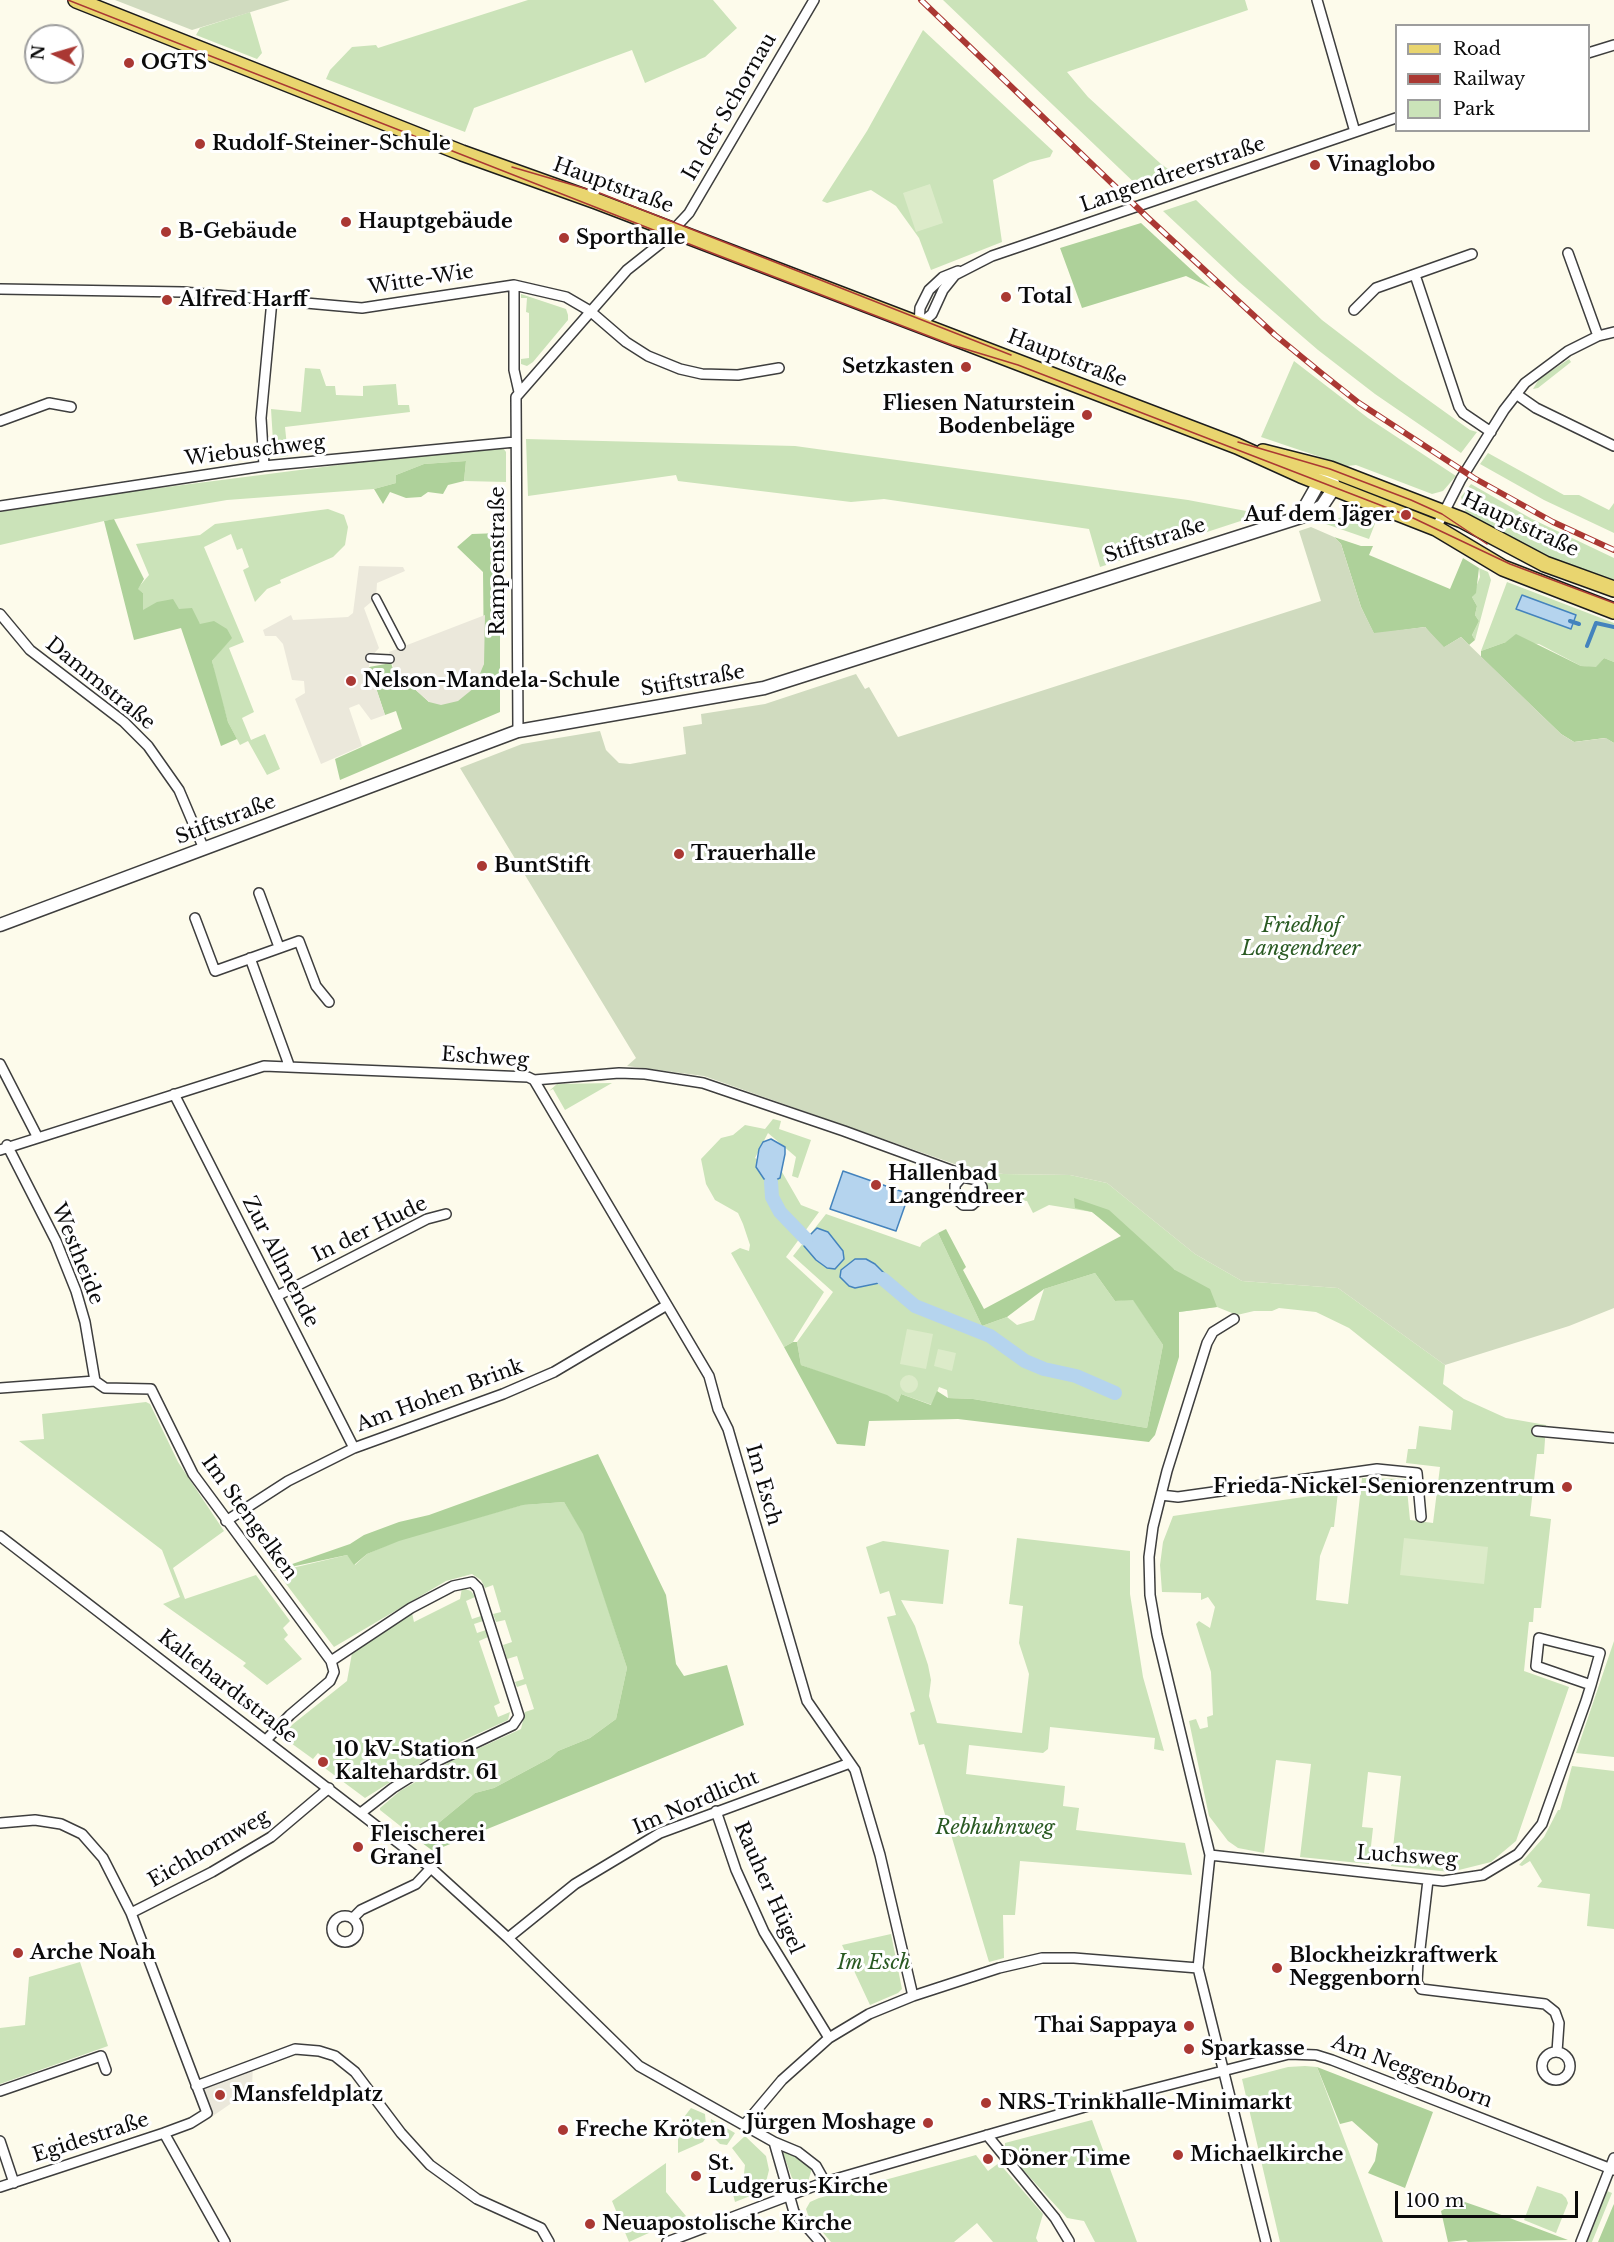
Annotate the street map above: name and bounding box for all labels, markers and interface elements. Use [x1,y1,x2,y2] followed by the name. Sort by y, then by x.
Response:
[24,24,84,84] north arrow
[1395,24,1590,132] legend
[678,29,782,185] street label: In der Schornau
[1453,38,1501,60] text: Road
[27,44,49,61] text: N
[141,51,207,75] place label: OGTS
[122,56,136,70] marker: OGTS
[1453,68,1525,90] text: Railway
[1453,98,1495,120] text: Park
[212,132,451,156] place label: Rudolf-Steiner-Schule
[1077,132,1269,218] street label: Langendreerstraße
[193,137,207,151] marker: Rudolf-Steiner-Schule
[549,153,677,219] street label: Hauptstraße
[1327,153,1435,177] place label: Vinaglobo
[1308,158,1322,172] marker: Vinaglobo
[358,210,513,234] place label: Hauptgebäude
[339,215,353,229] marker: Hauptgebäude
[178,220,297,244] place label: B-Gebäude
[159,225,173,239] marker: B-Gebäude
[576,226,686,250] place label: Sporthalle
[557,231,571,245] marker: Sporthalle
[366,260,476,300] street label: Witte-Wie
[1018,285,1072,309] place label: Total
[179,288,308,312] place label: Alfred Harff
[999,290,1013,304] marker: Total
[160,293,174,307] marker: Alfred Harff
[1004,325,1130,393] street label: Hauptstraße
[842,355,954,379] place label: Setzkasten
[959,360,973,374] marker: Setzkasten
[883,392,1075,439] place label: Fliesen Naturstein Bodenbeläge
[1080,408,1094,422] marker: Fliesen Naturstein Bodenbeläge
[183,430,327,472] street label: Wiebuschweg
[486,486,510,636] street label: Rampenstraße
[1458,487,1582,563] street label: Hauptstraße
[1244,503,1394,527] place label: Auf dem Jäger
[1399,508,1413,522] marker: Auf dem Jäger
[1101,513,1209,569] street label: Stiftstraße
[40,633,160,735] street label: Dammstraße
[639,660,747,702] street label: Stiftstraße
[363,669,620,693] place label: Nelson-Mandela-Schule
[344,674,358,688] marker: Nelson-Mandela-Schule
[173,790,279,850] street label: Stiftstraße
[691,842,816,866] place label: Trauerhalle
[672,847,686,861] marker: Trauerhalle
[494,854,591,878] place label: BuntStift
[475,859,489,873] marker: BuntStift
[1242,914,1360,961] park label: Friedhof Langendreer
[440,1043,530,1073] street label: Eschweg
[888,1162,1025,1209] place label: Hallenbad Langendreer
[869,1178,883,1192] marker: Hallenbad Langendreer
[237,1192,323,1332] street label: Zur Allmende
[309,1192,431,1268] street label: In der Hude
[46,1200,108,1308] street label: Westheide
[353,1355,527,1437] street label: Am Hohen Brink
[740,1442,786,1528] street label: Im Esch
[196,1451,302,1585] street label: Im Stengelken
[1213,1475,1555,1499] place label: Frieda-Nickel-Seniorenzentrum
[1560,1480,1574,1494] marker: Frieda-Nickel-Seniorenzentrum
[153,1625,301,1749] street label: Kaltehardtstraße
[335,1738,498,1785] place label: 10 kV-Station Kaltehardstr. 61
[316,1755,330,1769] marker: 10 kV-Station Kaltehardstr. 61
[630,1766,762,1840] street label: Im Nordlicht
[144,1805,274,1893] street label: Eichhornweg
[935,1816,1055,1840] park label: Rebhuhnweg
[728,1818,808,1958] street label: Rauher Hügel
[370,1823,485,1870] place label: Fleischerei Granel
[351,1840,365,1854] marker: Fleischerei Granel
[1356,1841,1458,1873] street label: Luchsweg
[30,1941,156,1965] place label: Arche Noah
[1289,1944,1498,1991] place label: Blockheizkraftwerk Neggenborn
[11,1946,25,1960] marker: Arche Noah
[837,1951,911,1975] park label: Im Esch
[1270,1961,1284,1975] marker: Blockheizkraftwerk Neggenborn
[1034,2014,1177,2038] place label: Thai Sappaya
[1182,2019,1196,2033] marker: Thai Sappaya
[1328,2030,1496,2114] street label: Am Neggenborn
[1201,2037,1305,2061] place label: Sparkasse
[1182,2042,1196,2056] marker: Sparkasse
[232,2083,383,2107] place label: Mansfeldplatz
[213,2088,227,2102] marker: Mansfeldplatz
[998,2091,1292,2115] place label: NRS-Trinkhalle-Minimarkt
[979,2096,993,2110] marker: NRS-Trinkhalle-Minimarkt
[30,2108,152,2168] street label: Egidestraße
[746,2111,916,2135] place label: Jürgen Moshage
[921,2116,935,2130] marker: Jürgen Moshage
[575,2118,726,2142] place label: Freche Kröten
[556,2123,570,2137] marker: Freche Kröten
[1190,2143,1344,2167] place label: Michaelkirche
[1000,2147,1130,2171] place label: Döner Time
[1171,2148,1185,2162] marker: Michaelkirche
[708,2152,888,2199] place label: St. Ludgerus-Kirche
[981,2152,995,2166] marker: Döner Time
[689,2169,703,2183] marker: St. Ludgerus-Kirche
[1398,2179,1581,2217] scale bar
[1406,2190,1464,2212] text: 100 m
[602,2212,852,2236] place label: Neuapostolische Kirche
[583,2217,597,2231] marker: Neuapostolische Kirche

